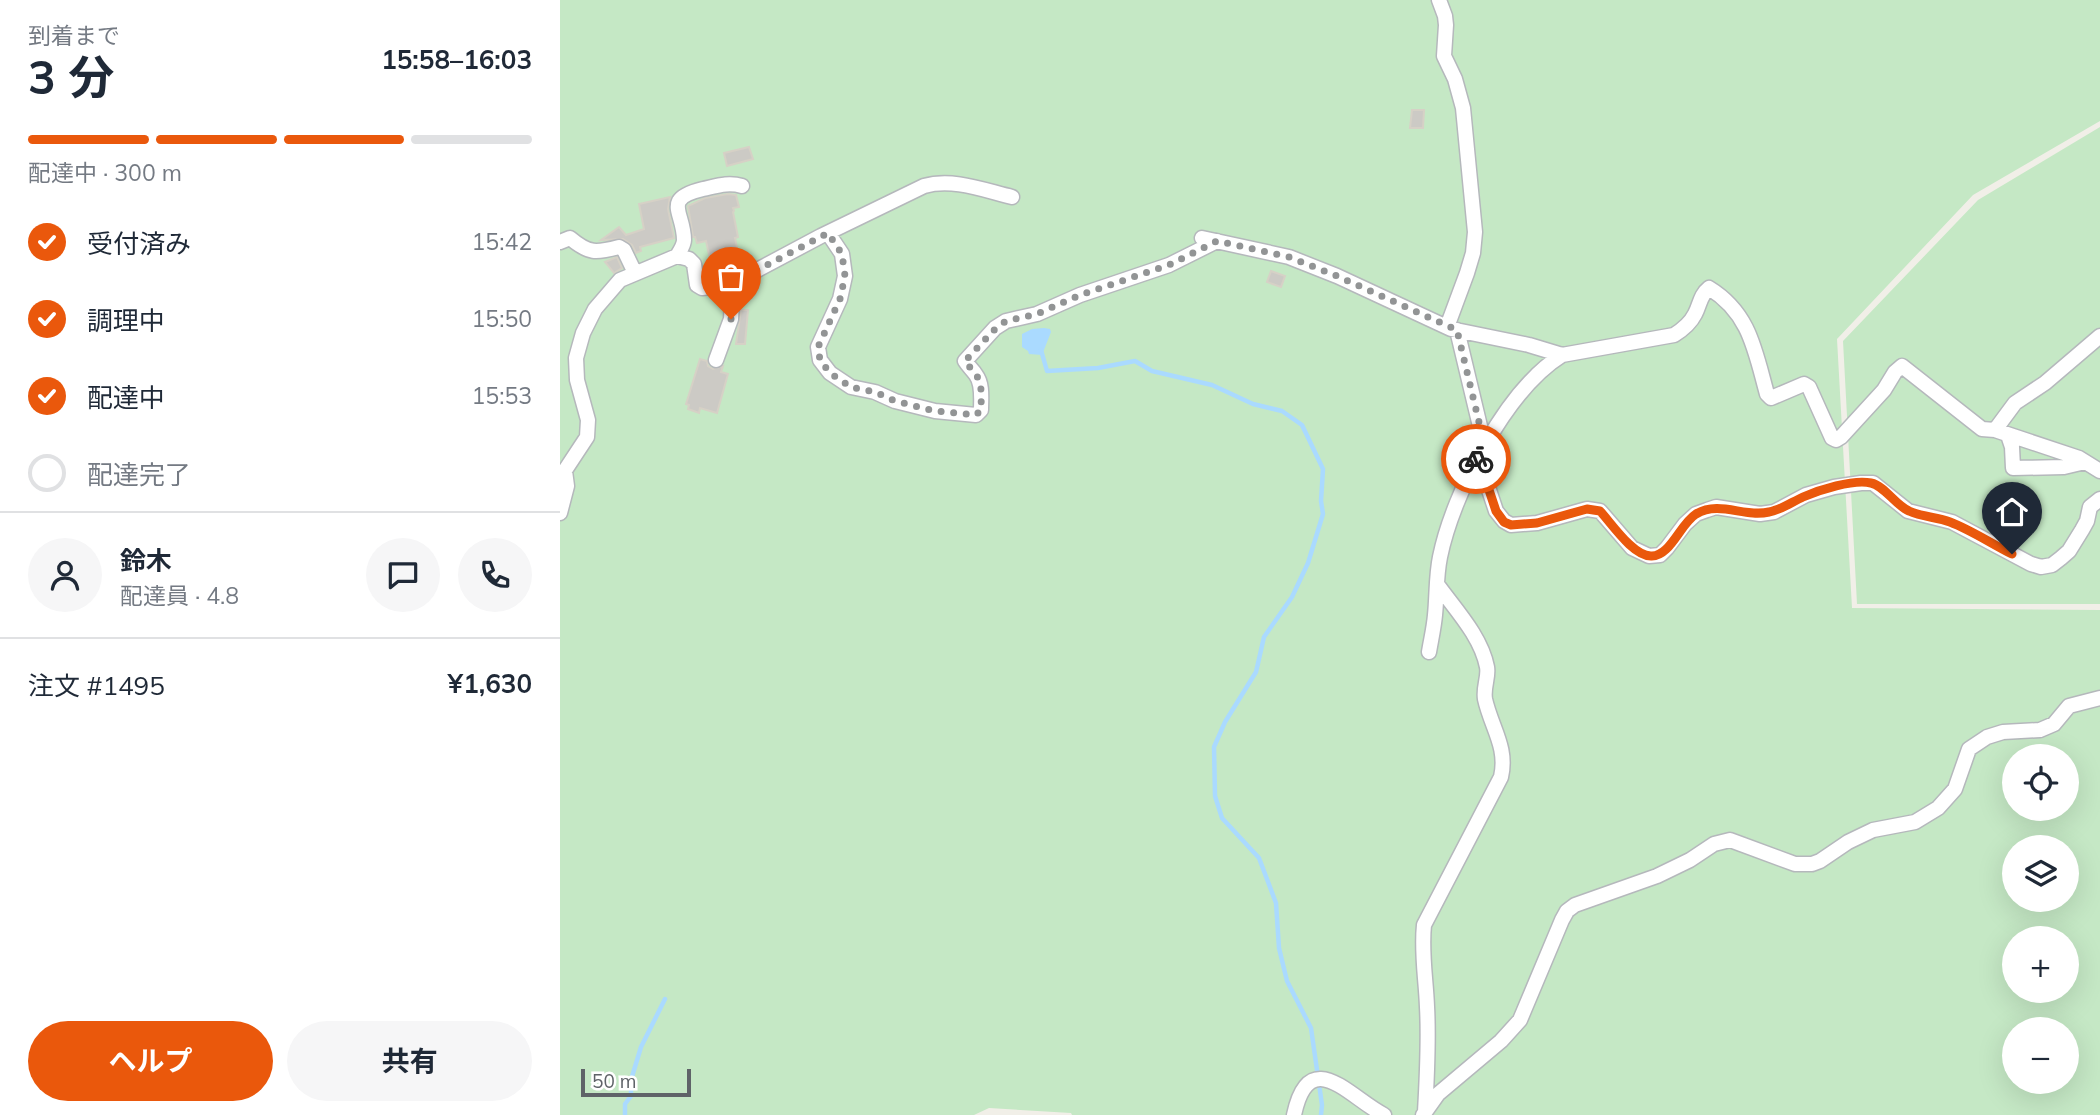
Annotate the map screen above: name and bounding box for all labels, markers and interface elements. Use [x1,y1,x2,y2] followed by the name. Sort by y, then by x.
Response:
[28,21,120,50] text: 到着まで
[381,43,532,76] text: 15:58–16:03
[28,48,114,106] text: 3 分
[28,158,182,187] text: 配達中 · 300 m
[28,223,66,261] icon: check
[87,227,191,260] text: 受付済み
[472,227,532,256] text: 15:42
[701,247,761,319] pin
[712,258,750,296] icon: bag
[28,300,66,338] icon: check
[87,304,165,337] text: 調理中
[472,304,532,333] text: 15:50
[28,377,66,415] icon: check
[87,381,165,414] text: 配達中
[472,381,532,410] text: 15:53
[1441,424,1511,494] courier
[1457,440,1495,478] icon: bike
[87,458,191,491] text: 配達完了
[1982,482,2042,554] pin
[1993,493,2031,531] icon: home
[28,538,102,612] button: person
[366,538,440,612] button: chat
[458,538,532,612] button: phone
[120,544,172,577] text: 鈴木
[120,581,239,610] text: 配達員 · 4.8
[448,667,532,700] text: ¥1,630
[28,669,165,702] text: 注文 #1495
[2002,744,2079,1094] map controls
[2002,744,2079,821] button: locate
[2002,835,2079,912] button: layers
[2002,926,2079,1003] button: +
[2002,1017,2079,1094] button: −
[28,1021,273,1101] button: ヘルプ
[287,1021,532,1101] button: 共有
[581,1066,691,1098] scale bar
[592,1069,636,1093] text: 50 m

